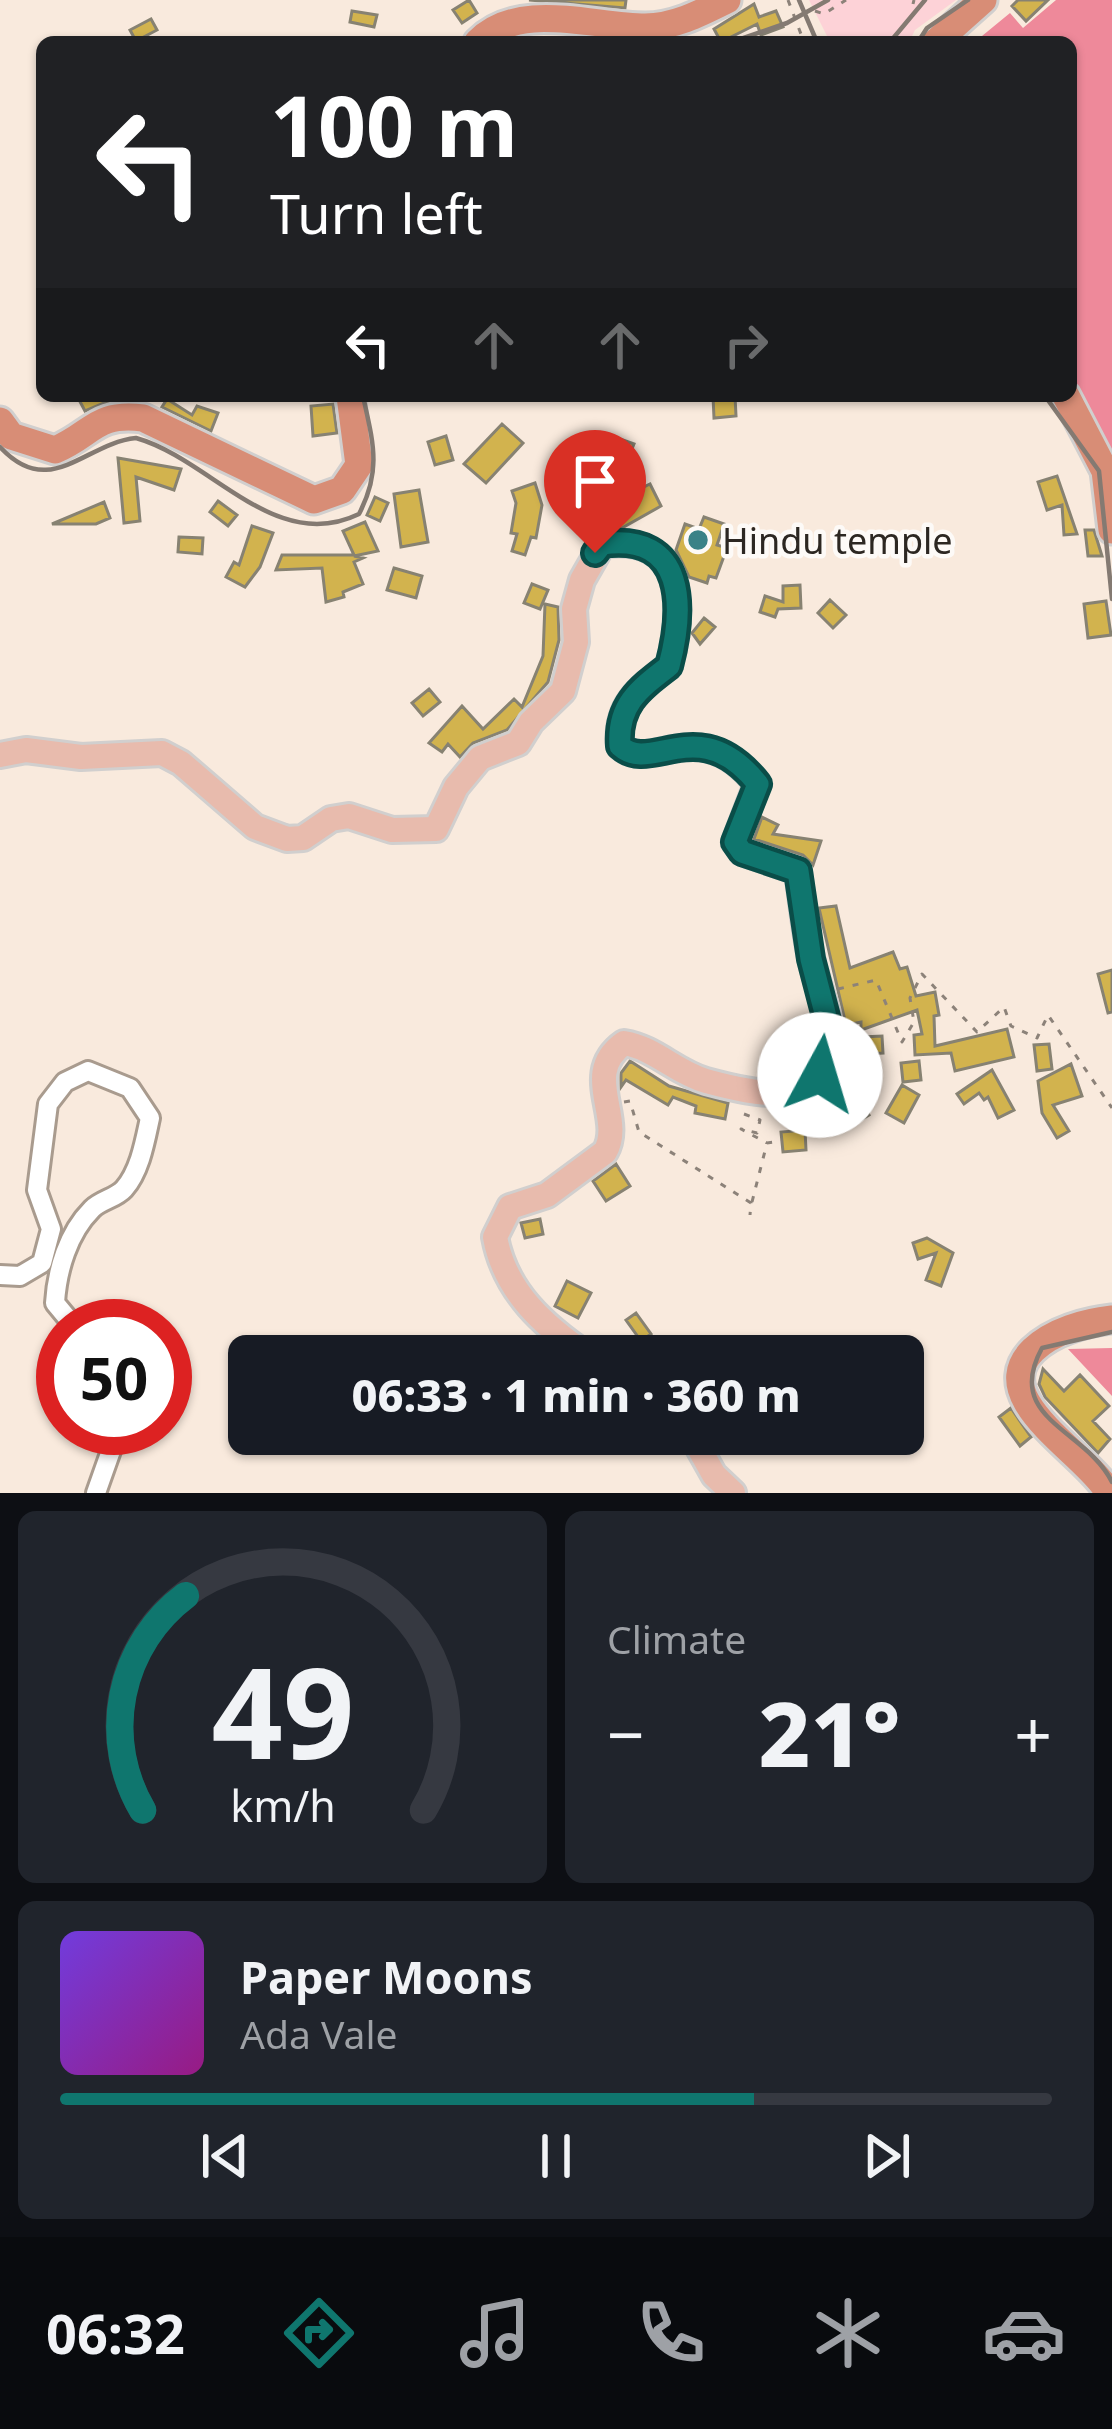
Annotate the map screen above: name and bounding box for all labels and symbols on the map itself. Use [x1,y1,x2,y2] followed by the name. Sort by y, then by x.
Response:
[544,430,646,553] pin
[722,516,953,565] place label: Hindu temple
[685,527,711,553] marker: Hindu temple
[757,1012,883,1138] position arrow
[36,1299,192,1455] speed limit sign: 50

